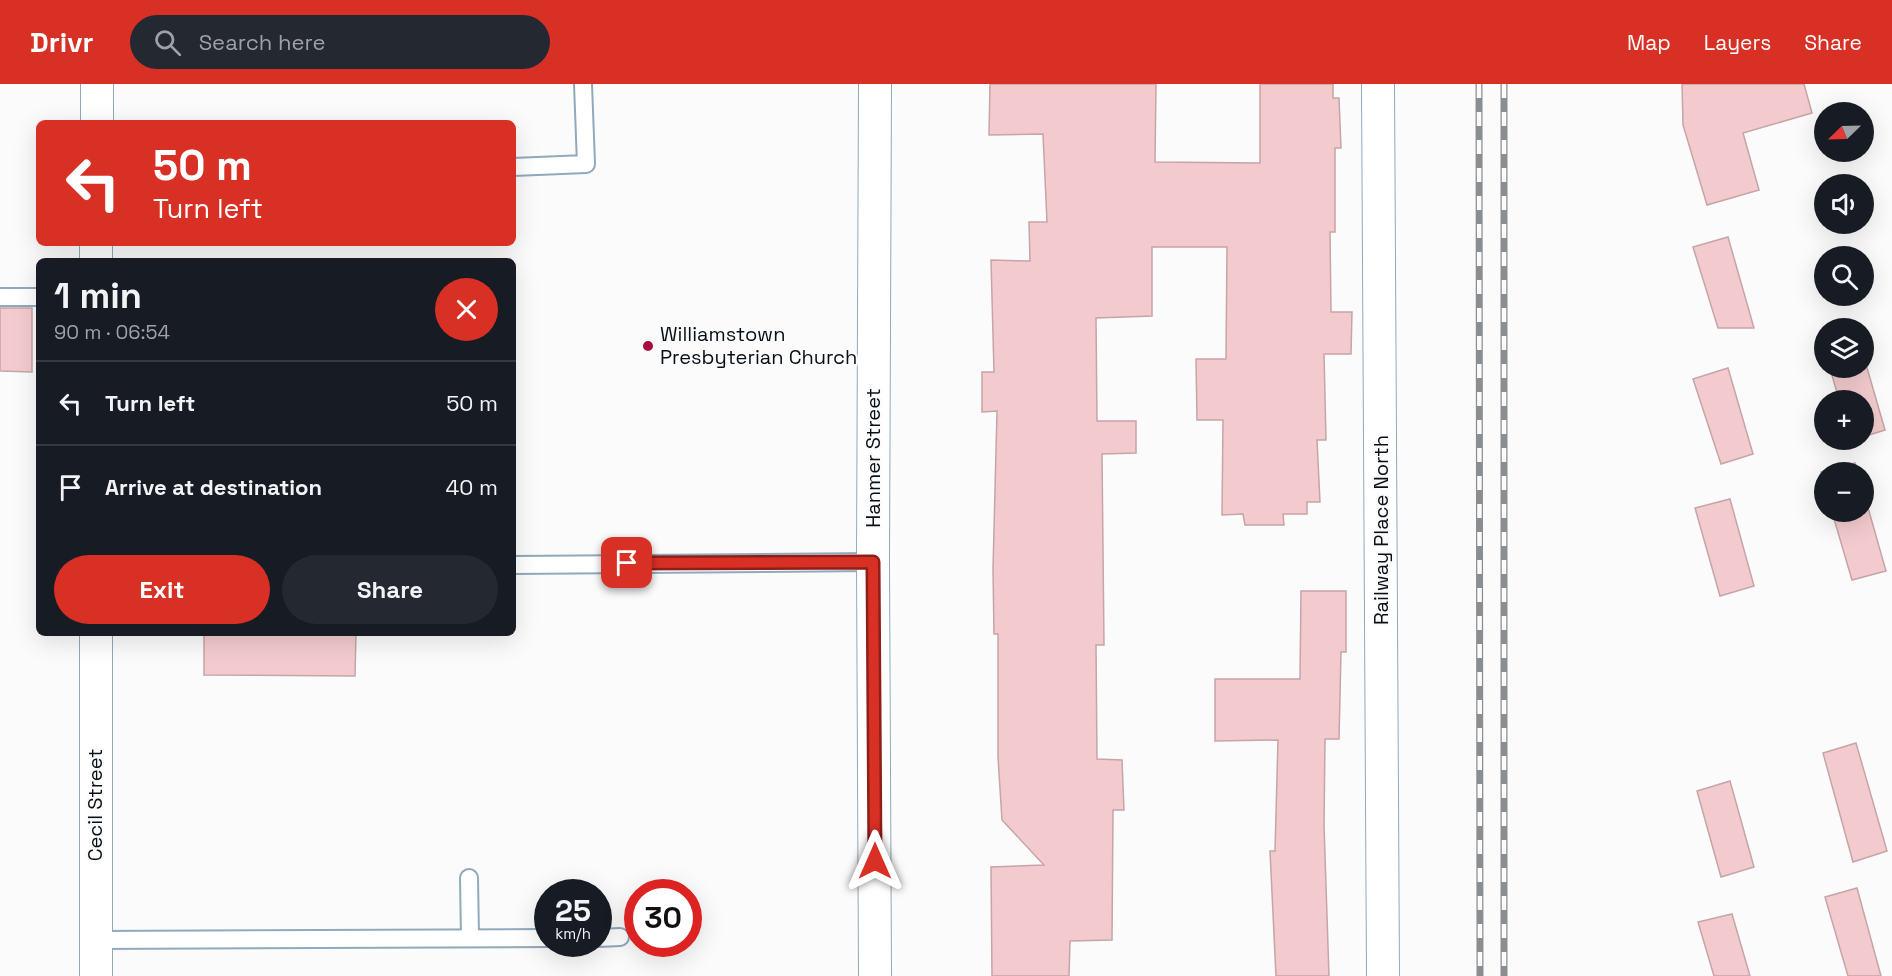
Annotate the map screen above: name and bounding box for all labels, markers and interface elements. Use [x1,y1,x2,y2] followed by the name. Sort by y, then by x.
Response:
[130,15,550,69] search box
[30,24,94,60] text: Drivr
[151,26,184,59] icon: search
[199,28,325,56] text: Search here
[1627,29,1671,56] text: Map
[1704,29,1771,56] text: Layers
[1804,29,1862,56] text: Share
[1814,102,1874,162] north arrow
[1814,102,1874,522] map controls
[153,139,252,192] text: 50 m
[54,144,132,222] icon: left
[1814,174,1874,234] button: sound
[153,191,263,226] text: Turn left
[1814,246,1874,306] button: search
[54,273,142,319] text: 1 min
[435,278,498,341] button: close
[1814,318,1874,378] button: layers
[54,319,170,345] text: 90 m · 06:54
[660,321,857,370] place label: Williamstown Presbyterian Church
[641,339,655,353] marker: Williamstown Presbyterian Church
[54,387,87,420] icon: left
[860,388,886,528] street label: Hanmer Street
[105,389,195,417] text: Turn left
[446,389,498,417] text: 50 m
[1814,390,1874,450] button: +
[1368,435,1394,625] street label: Railway Place North
[1814,462,1874,522] button: −
[54,471,87,504] icon: arrive
[105,473,322,501] text: Arrive at destination
[446,473,498,501] text: 40 m
[601,537,652,588] pin
[610,546,643,579] icon: arrive
[54,555,270,624] button: Exit
[282,555,498,624] button: Share
[82,749,108,861] street label: Cecil Street
[843,829,907,893] position arrow
[624,879,702,957] speed limit sign: 30
[555,891,591,930] text: 25
[555,924,591,943] text: km/h

